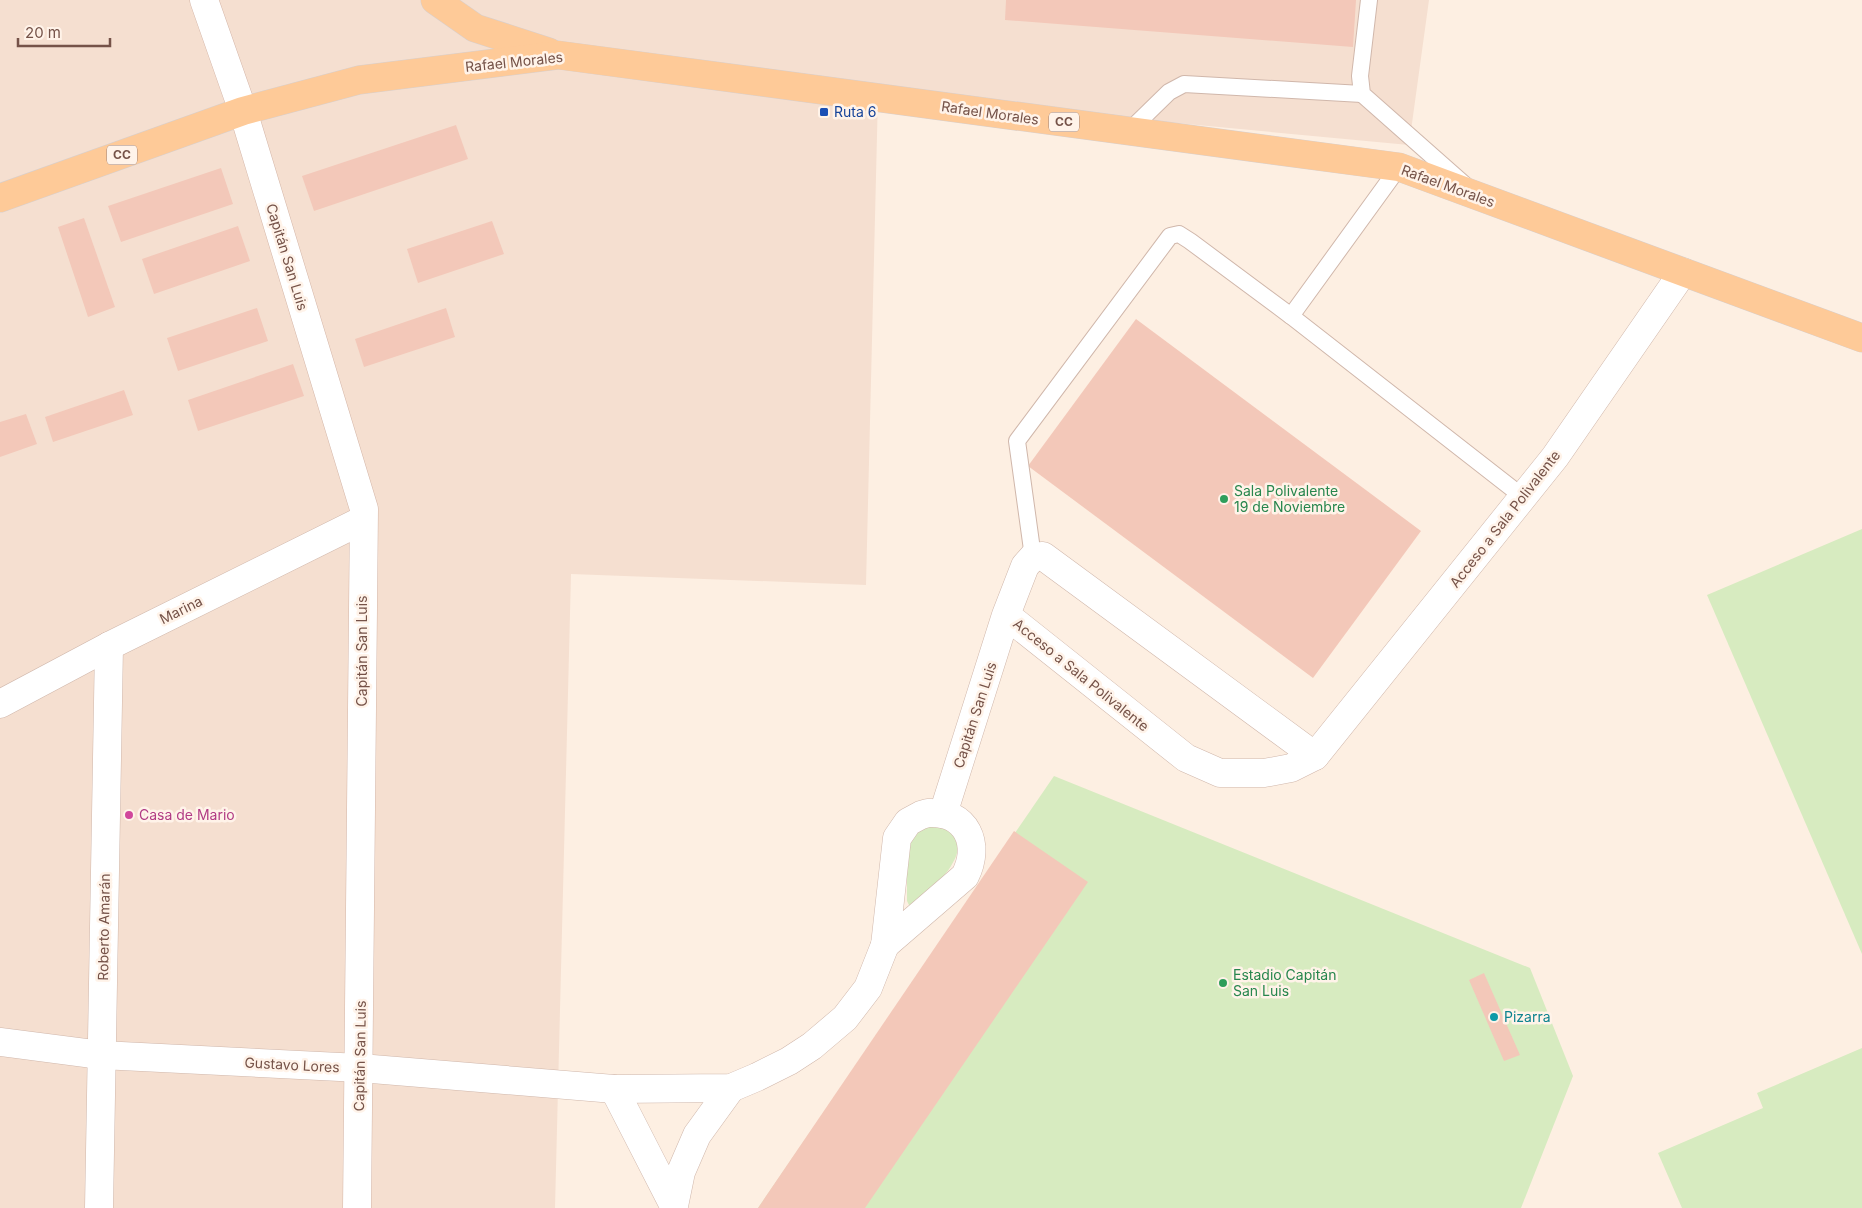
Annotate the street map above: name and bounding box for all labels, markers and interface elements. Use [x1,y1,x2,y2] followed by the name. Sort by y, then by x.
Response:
[18,15,110,47] scale bar
[25,23,61,42] text: 20 m
[464,48,564,75] street label: Rafael Morales
[940,97,1040,128] street label: Rafael Morales
[834,103,876,120] place label: Ruta 6
[818,106,830,118] marker: Ruta 6
[1049,112,1079,132] road number: CC
[107,146,137,164] road number: CC
[1399,161,1497,210] street label: Rafael Morales
[263,201,312,312] street label: Capitán San Luis
[1446,447,1563,591] street label: Acceso a Sala Polivalente
[1234,482,1345,515] place label: Sala Polivalente 19 de Noviembre
[1218,493,1230,505] marker: Sala Polivalente 19 de Noviembre
[157,592,205,627] street label: Marina
[353,596,370,706] street label: Capitán San Luis
[1010,615,1153,735] street label: Acceso a Sala Polivalente
[949,660,1000,770] street label: Capitán San Luis
[139,806,235,823] place label: Casa de Mario
[123,809,135,821] marker: Casa de Mario
[94,873,113,981] street label: Roberto Amarán
[1233,966,1336,999] place label: Estadio Capitán San Luis
[1217,977,1229,989] marker: Estadio Capitán San Luis
[350,1000,369,1112] street label: Capitán San Luis
[1504,1008,1551,1025] place label: Pizarra
[1488,1011,1500,1023] marker: Pizarra
[244,1054,340,1075] street label: Gustavo Lores

